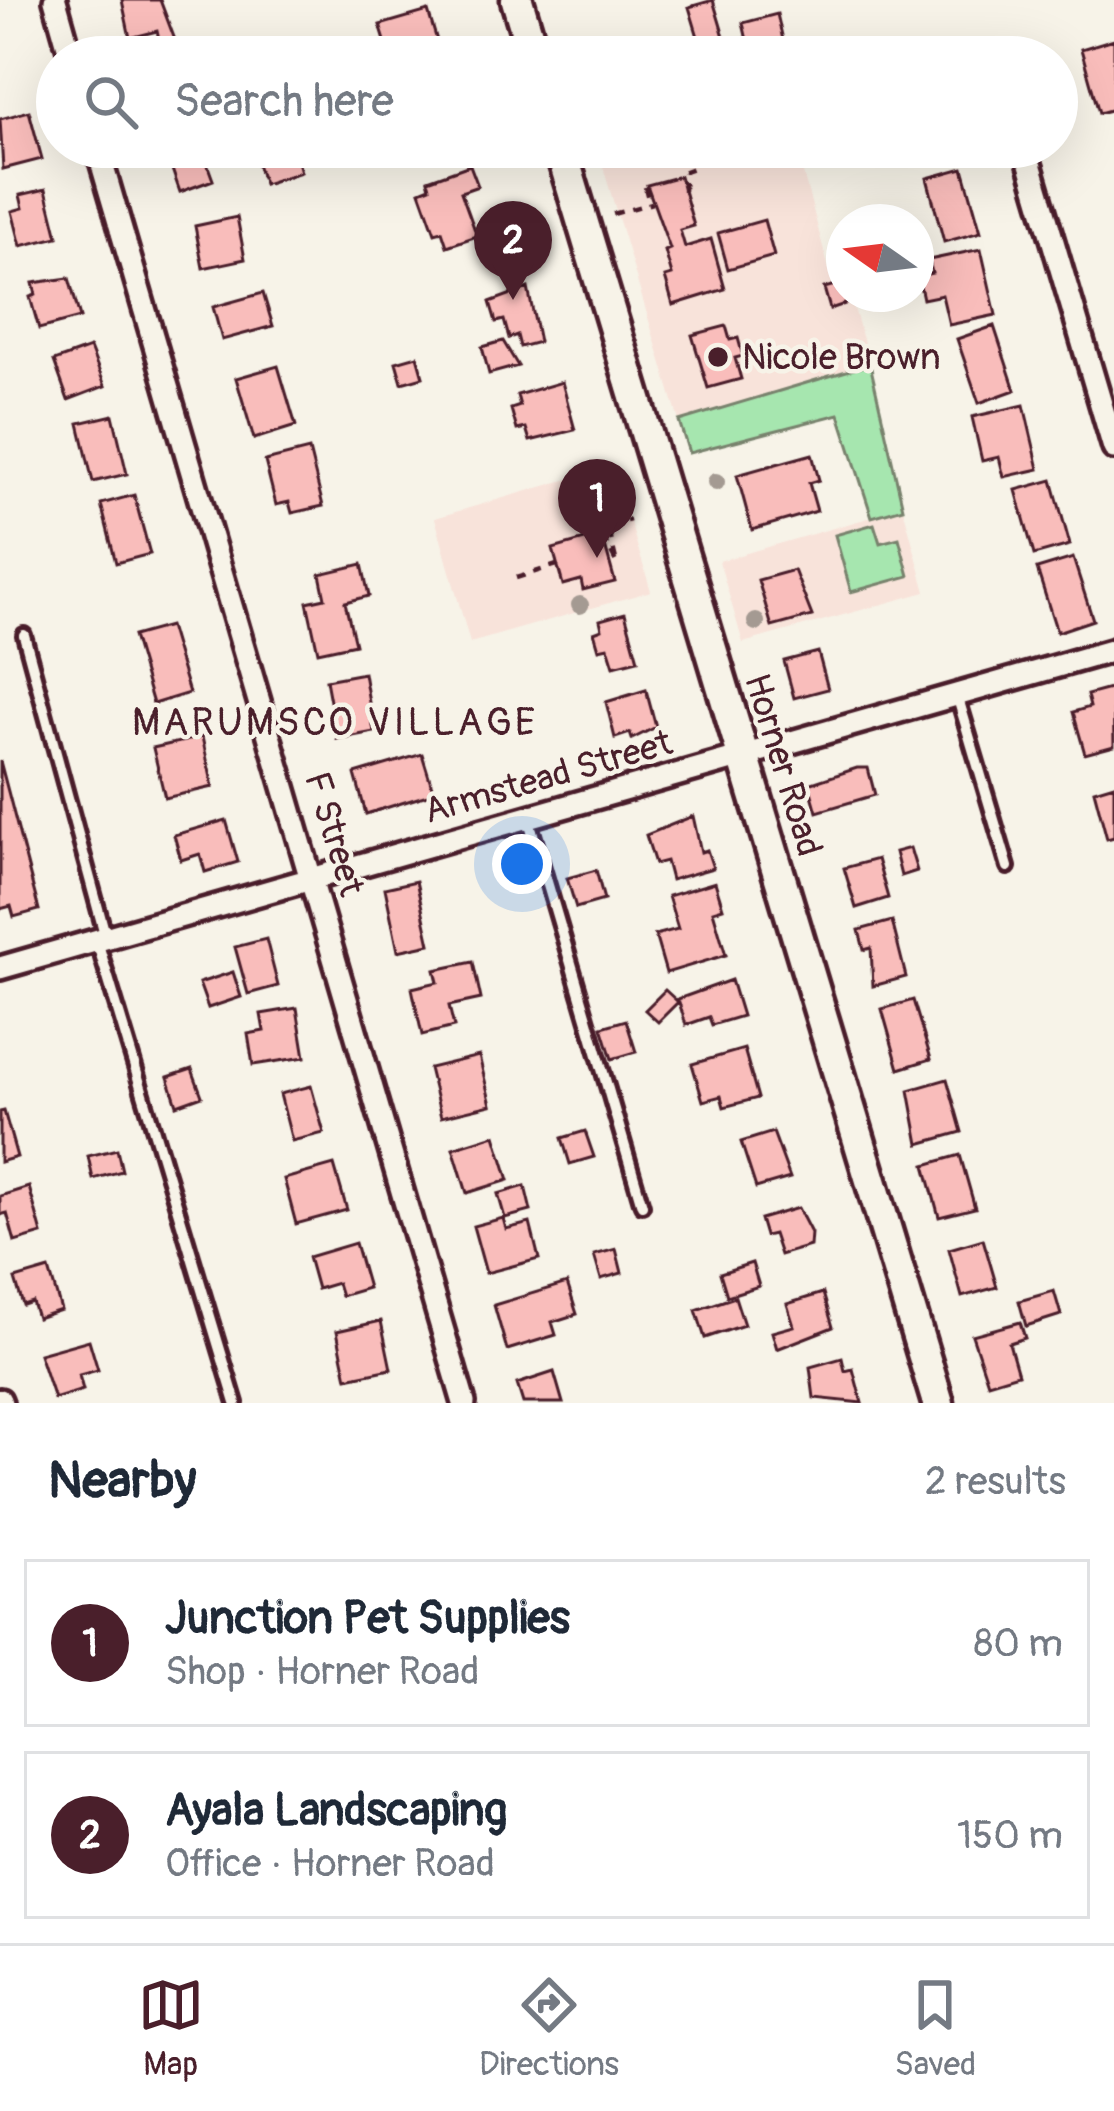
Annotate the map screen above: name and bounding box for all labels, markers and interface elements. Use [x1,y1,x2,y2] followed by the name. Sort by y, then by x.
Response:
[36,36,1078,168] search box
[78,69,144,135] icon: search
[174,74,394,130] text: Search here
[474,201,552,300] pin: 2
[826,204,934,312] north arrow
[742,335,941,380] place label: Nicole Brown
[705,344,731,370] marker: Nicole Brown
[558,459,636,558] pin: 1
[734,668,832,862] street label: Horner Road
[132,698,538,747] district label: MARUMSCO VILLAGE
[419,720,678,834] street label: Armstead Street
[294,767,374,902] street label: F Street
[492,834,552,894] your location
[48,1449,196,1513] text: Nearby
[925,1457,1066,1506] text: 2 results
[165,1591,570,1647] text: Junction Pet Supplies
[82,1619,98,1668] text: 1
[974,1619,1063,1668] text: 80 m
[165,1647,479,1696] text: Shop · Horner Road
[165,1783,507,1839] text: Ayala Landscaping
[79,1811,101,1860] text: 2
[957,1811,1063,1860] text: 150 m
[165,1839,495,1888] text: Office · Horner Road
[138,1972,204,2085] tab: Map
[479,1972,619,2085] tab: Directions
[894,1972,976,2085] tab: Saved

